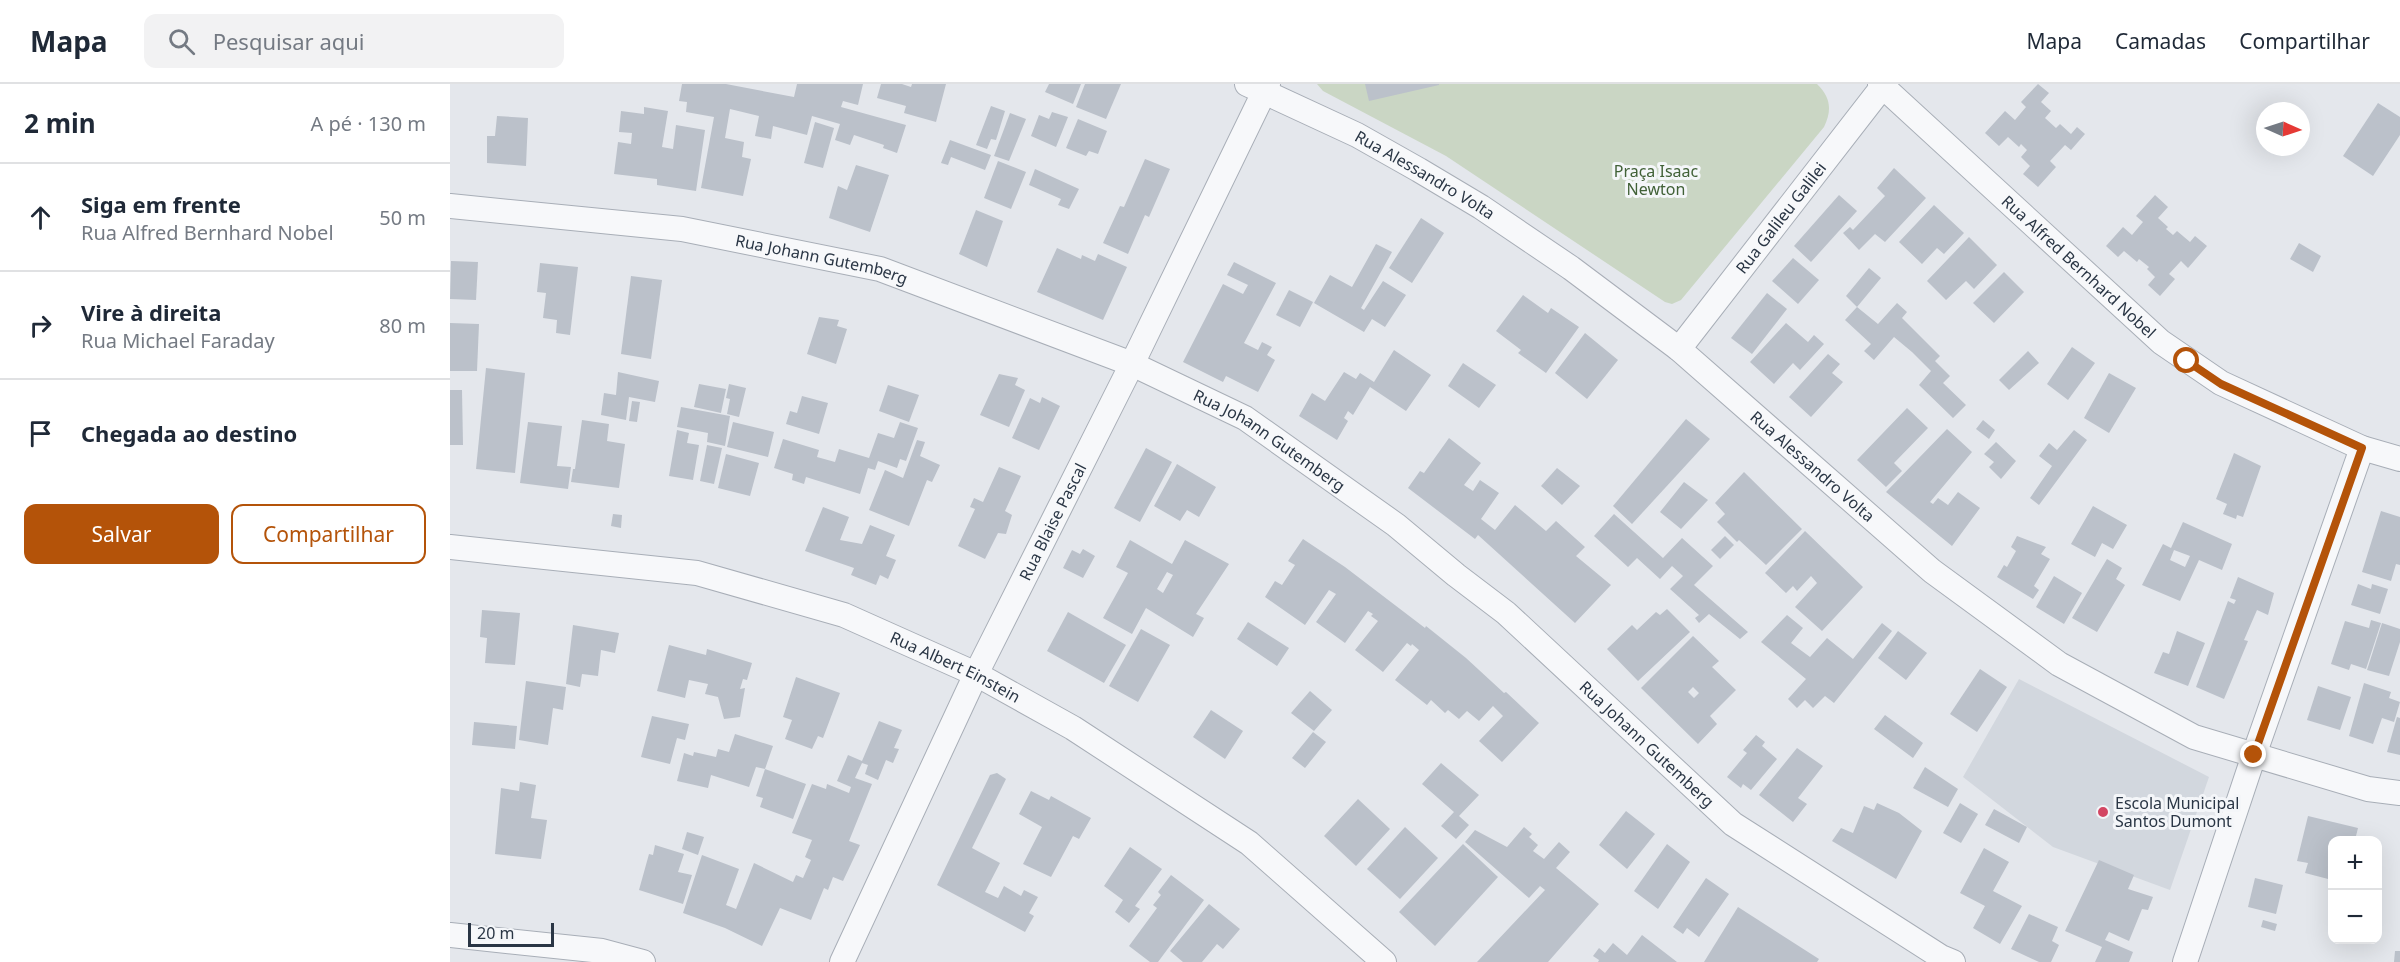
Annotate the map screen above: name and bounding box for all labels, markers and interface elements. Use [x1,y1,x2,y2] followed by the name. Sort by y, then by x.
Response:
[144,14,564,68] search box
[30,22,108,60] text: Mapa
[165,25,198,58] icon: search
[213,26,365,56] text: Pesquisar aqui
[2026,27,2082,55] text: Mapa
[2115,27,2206,55] text: Camadas
[2239,27,2370,55] text: Compartilhar
[2256,102,2310,156] north arrow
[24,105,96,141] text: 2 min
[310,110,426,137] text: A pé · 130 m
[1351,125,1499,224] street label: Rua Alessandro Volta
[1731,158,1831,278] street label: Rua Galileu Galilei
[1614,160,1699,200] park label: Praça Isaac Newton
[81,189,241,219] text: Siga em frente
[1997,190,2161,343] street label: Rua Alfred Bernhard Nobel
[24,201,57,234] icon: ahead
[379,204,426,231] text: 50 m
[81,219,334,246] text: Rua Alfred Bernhard Nobel
[733,229,911,290] street label: Rua Johann Gutemberg
[81,297,221,327] text: Vire à direita
[24,309,57,342] icon: right
[379,312,426,339] text: 80 m
[81,327,275,354] text: Rua Michael Faraday
[2173,347,2199,373] route start
[1190,384,1350,497] street label: Rua Johann Gutemberg
[1746,406,1879,527] street label: Rua Alessandro Volta
[24,417,57,450] icon: arrive
[81,418,297,448] text: Chegada ao destino
[1014,459,1091,584] street label: Rua Blaise Pascal
[24,504,219,564] button: Salvar
[231,504,426,564] button: Compartilhar
[887,626,1024,708] street label: Rua Albert Einstein
[1575,676,1719,812] street label: Rua Johann Gutemberg
[2240,741,2266,767] route end
[2115,792,2239,832] place label: Escola Municipal Santos Dumont
[2096,805,2110,819] marker: Escola Municipal Santos Dumont
[2328,836,2382,944] map controls
[2328,836,2382,890] button: +
[2328,890,2382,944] button: −
[468,920,554,948] scale bar
[477,922,514,944] text: 20 m

